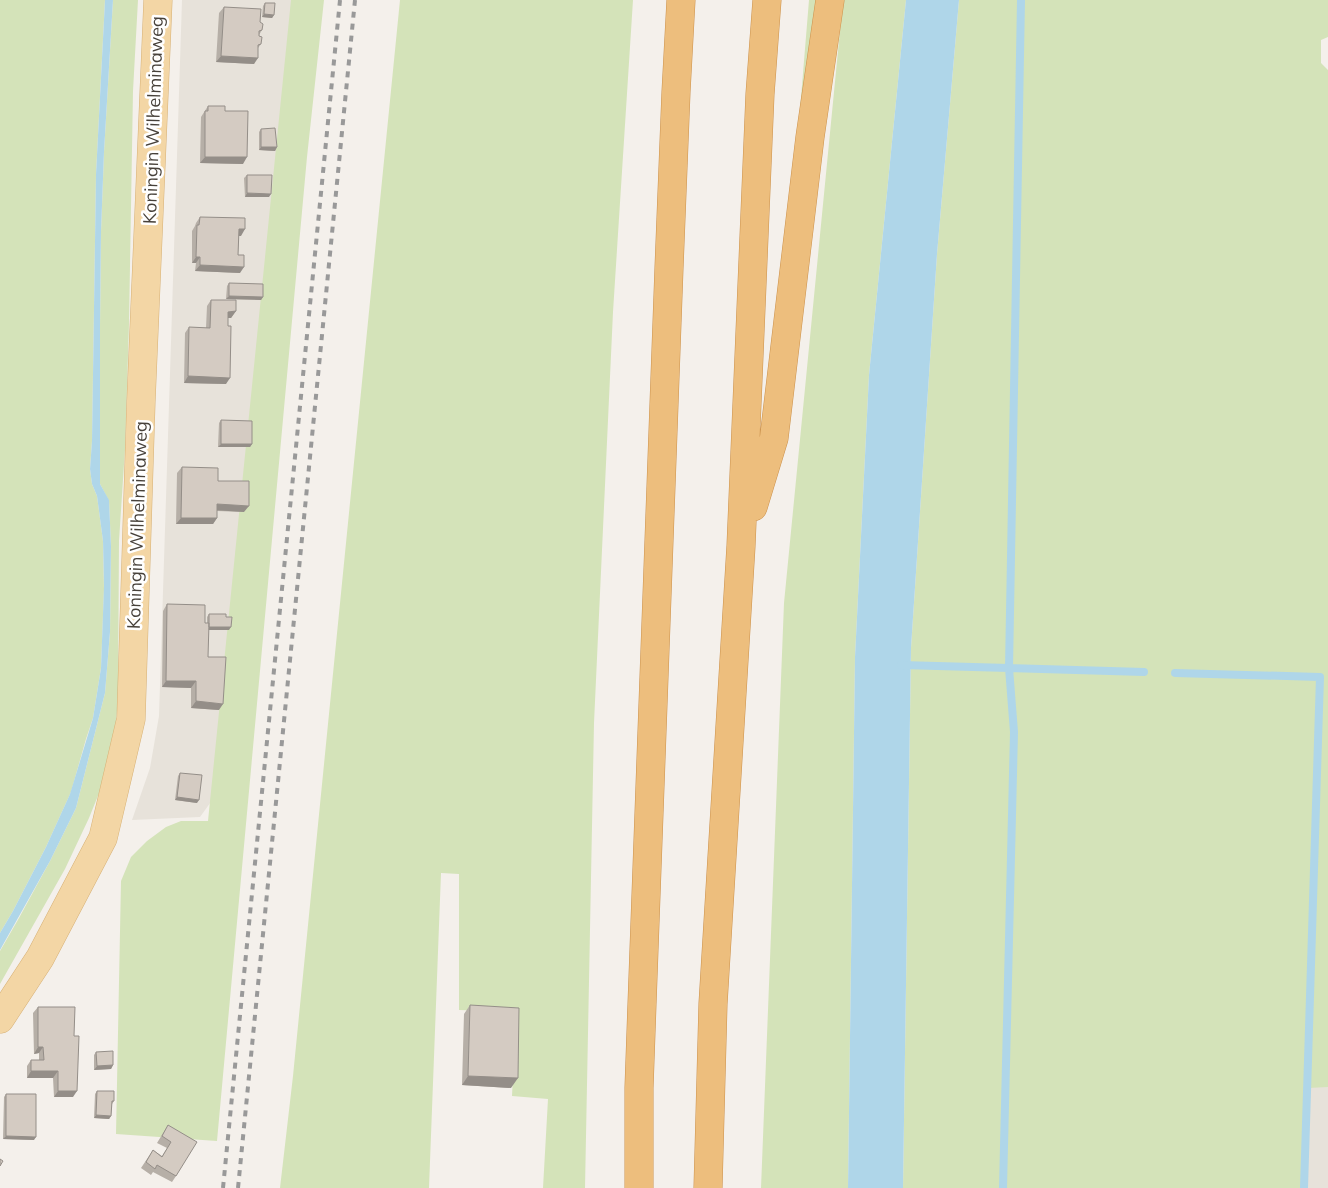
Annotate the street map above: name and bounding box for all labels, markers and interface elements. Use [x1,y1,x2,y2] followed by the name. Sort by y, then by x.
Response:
[138,16,168,224] street label: Koningin Wilhelminaweg
[122,421,152,629] street label: Koningin Wilhelminaweg

